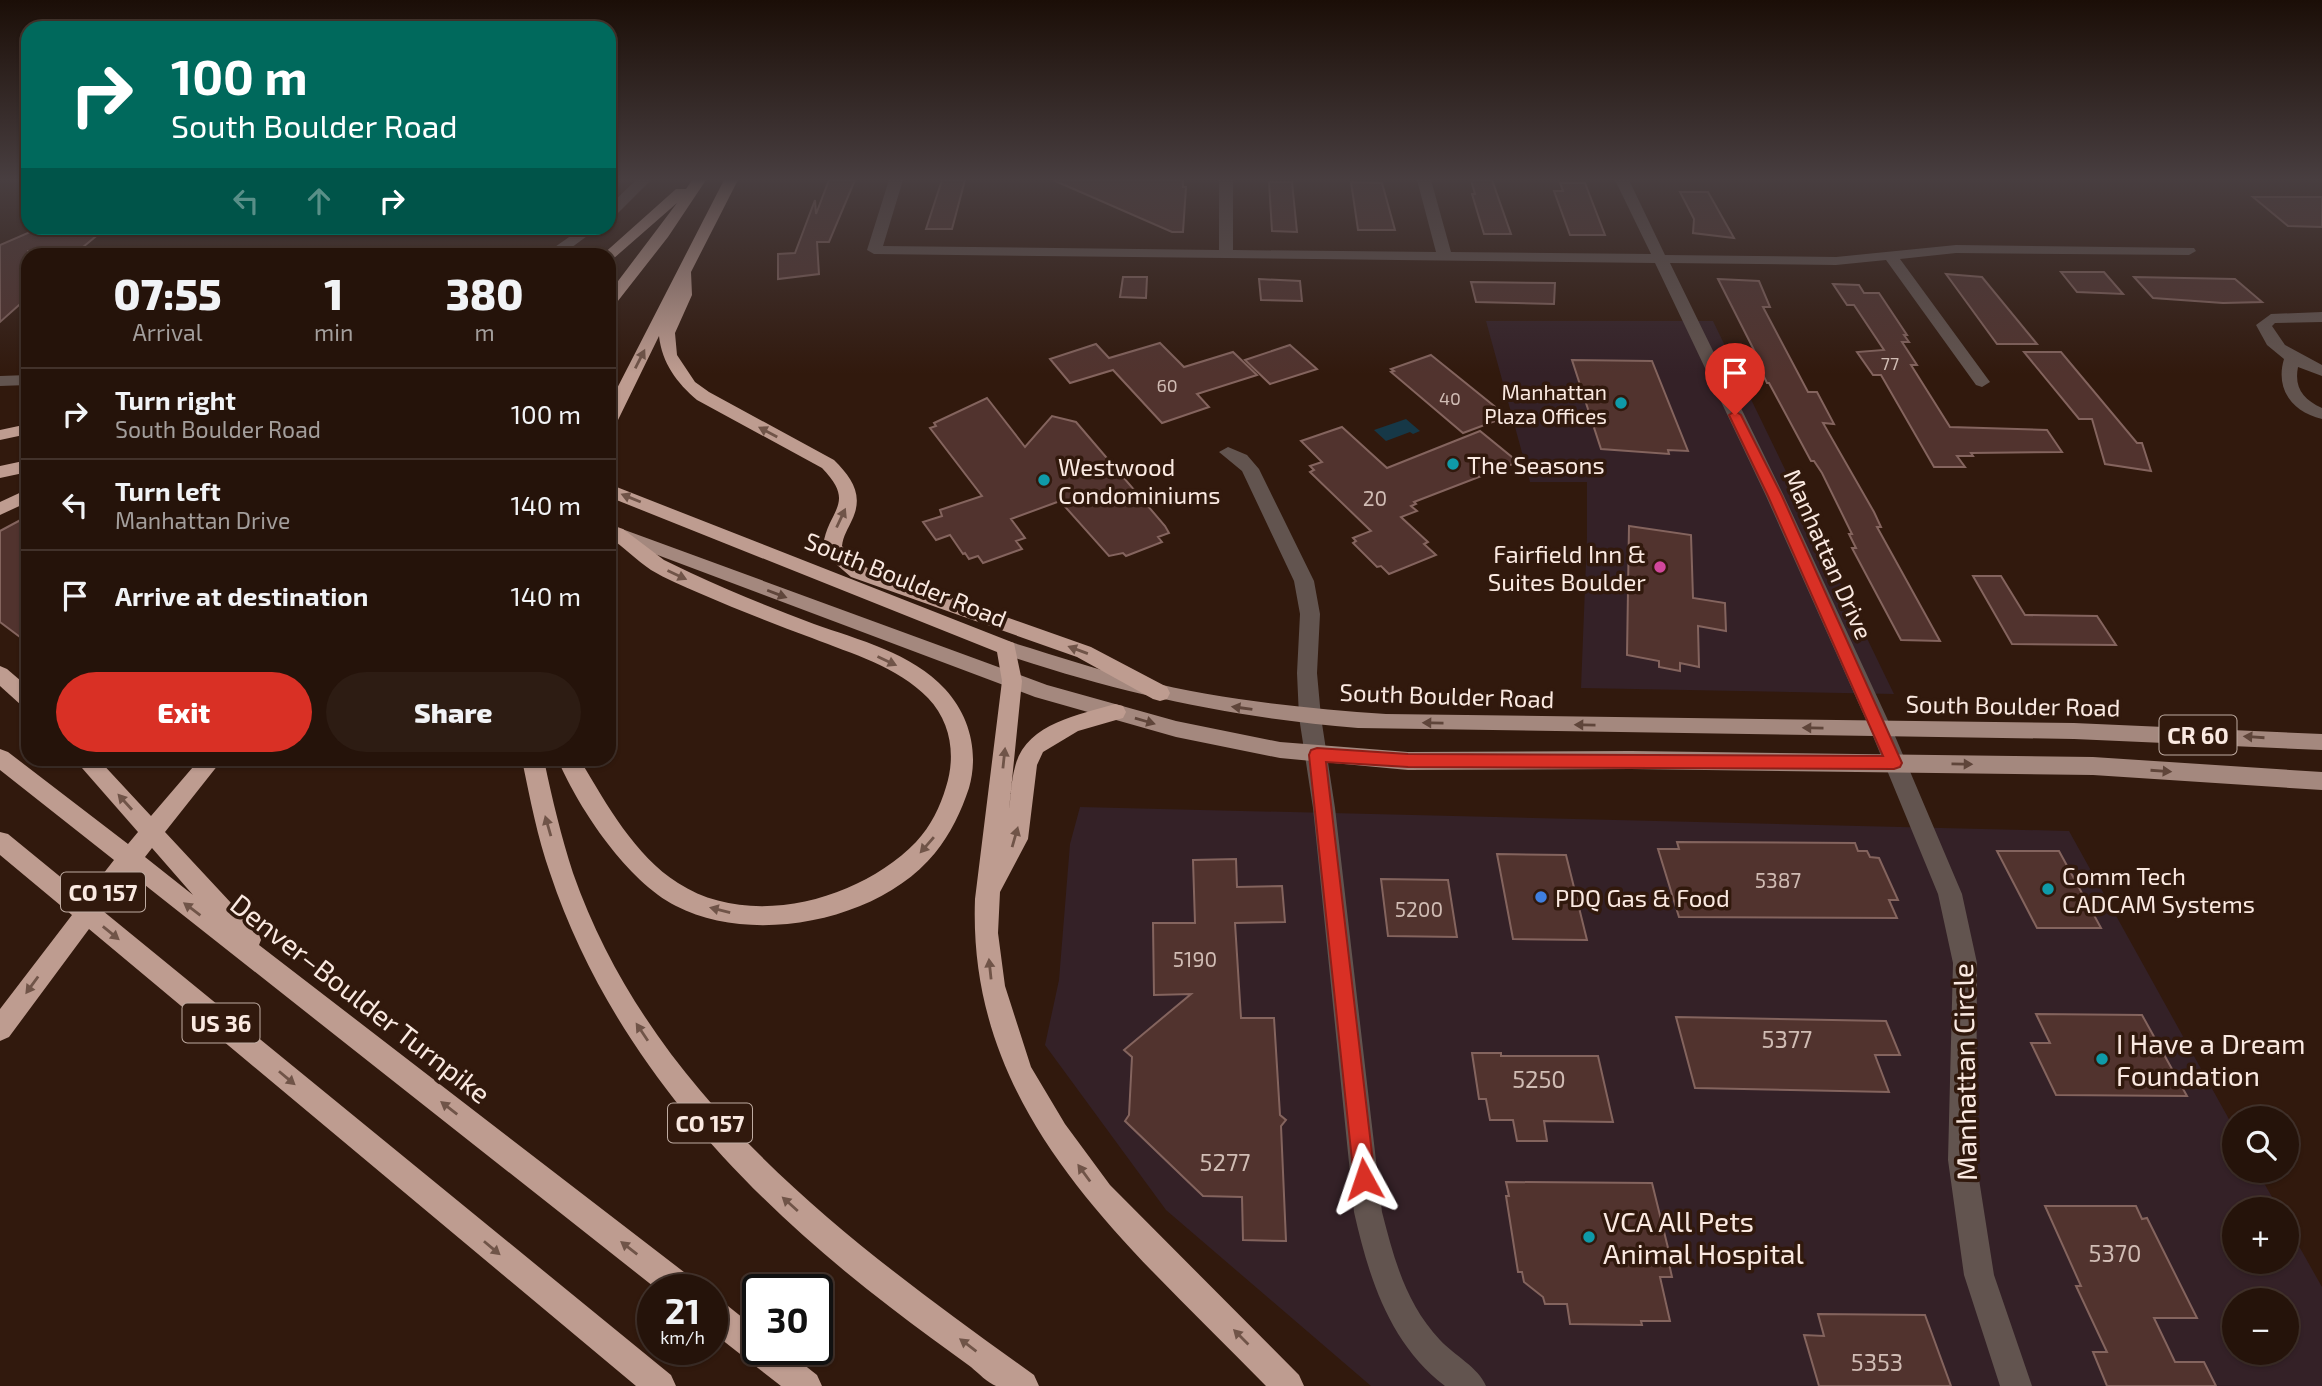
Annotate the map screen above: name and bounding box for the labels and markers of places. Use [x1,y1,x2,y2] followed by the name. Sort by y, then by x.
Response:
[1705,343,1765,415] pin
[1484,379,1607,428] place label: Manhattan Plaza Offices
[1613,395,1629,411] marker: Manhattan Plaza Offices
[1467,450,1605,479] place label: The Seasons
[1058,452,1220,509] place label: Westwood Condominiums
[1445,456,1461,472] marker: The Seasons
[1036,472,1052,488] marker: Westwood Condominiums
[1488,539,1646,596] place label: Fairfield Inn & Suites Boulder
[1652,559,1668,575] marker: Fairfield Inn & Suites Boulder
[2062,861,2255,918] place label: Comm Tech CADCAM Systems
[2040,881,2056,897] marker: Comm Tech CADCAM Systems
[1555,883,1730,912] place label: PDQ Gas & Food
[1533,889,1549,905] marker: PDQ Gas & Food
[2116,1026,2306,1092] place label: I Have a Dream Foundation
[2094,1051,2110,1067] marker: I Have a Dream Foundation
[1603,1204,1804,1270] place label: VCA All Pets Animal Hospital
[1581,1229,1597,1245] marker: VCA All Pets Animal Hospital

